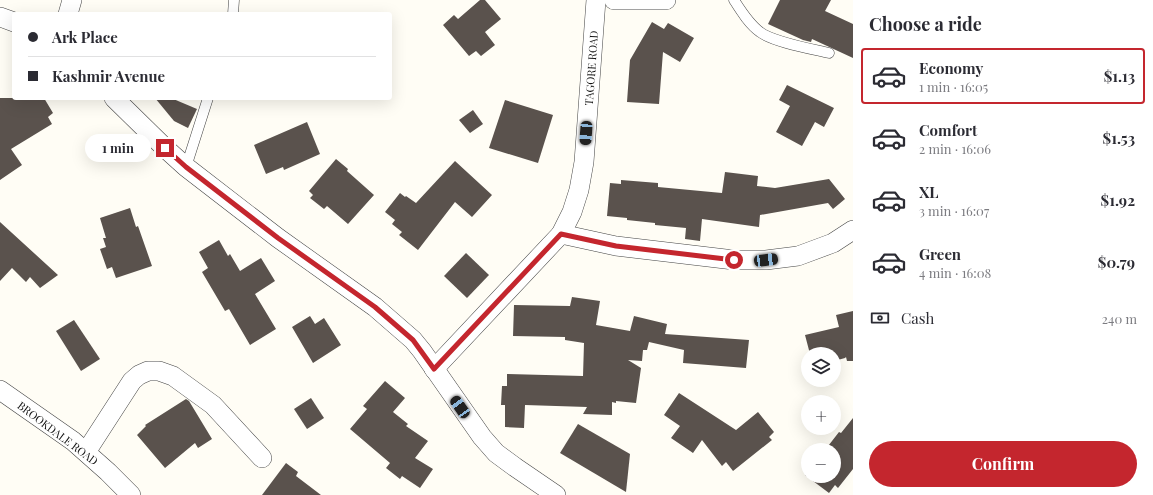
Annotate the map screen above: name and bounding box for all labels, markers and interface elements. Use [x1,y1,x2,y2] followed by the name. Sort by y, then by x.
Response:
[869,12,982,36] text: Choose a ride
[52,27,118,47] text: Ark Place
[581,30,601,106] street label: TAGORE ROAD
[871,58,907,94] icon: car
[919,58,983,78] text: Economy
[52,66,165,86] text: Kashmir Avenue
[1104,66,1135,86] text: $1.13
[919,78,988,95] text: 1 min · 16:05
[871,120,907,156] icon: car
[919,120,977,140] text: Comfort
[579,121,593,145] car
[1103,128,1135,148] text: $1.53
[85,134,151,162] callout: 1 min
[102,139,134,156] text: 1 min
[156,139,174,157] route end
[919,140,991,157] text: 2 min · 16:06
[871,182,907,218] icon: car
[919,182,939,202] text: XL
[1101,190,1135,210] text: $1.92
[919,202,989,219] text: 3 min · 16:07
[871,244,907,280] icon: car
[919,244,961,264] text: Green
[725,251,743,269] route start
[1098,252,1135,272] text: $0.79
[753,253,779,267] car
[919,264,991,281] text: 4 min · 16:08
[869,307,891,329] icon: cash
[901,308,934,328] text: Cash
[1102,310,1137,327] text: 240 m
[801,347,841,483] map controls
[801,347,841,387] button: layers
[448,394,472,420] car
[801,395,841,435] button: +
[15,398,101,468] street label: BROOKDALE ROAD
[869,441,1137,487] button: Confirm
[801,443,841,483] button: −

